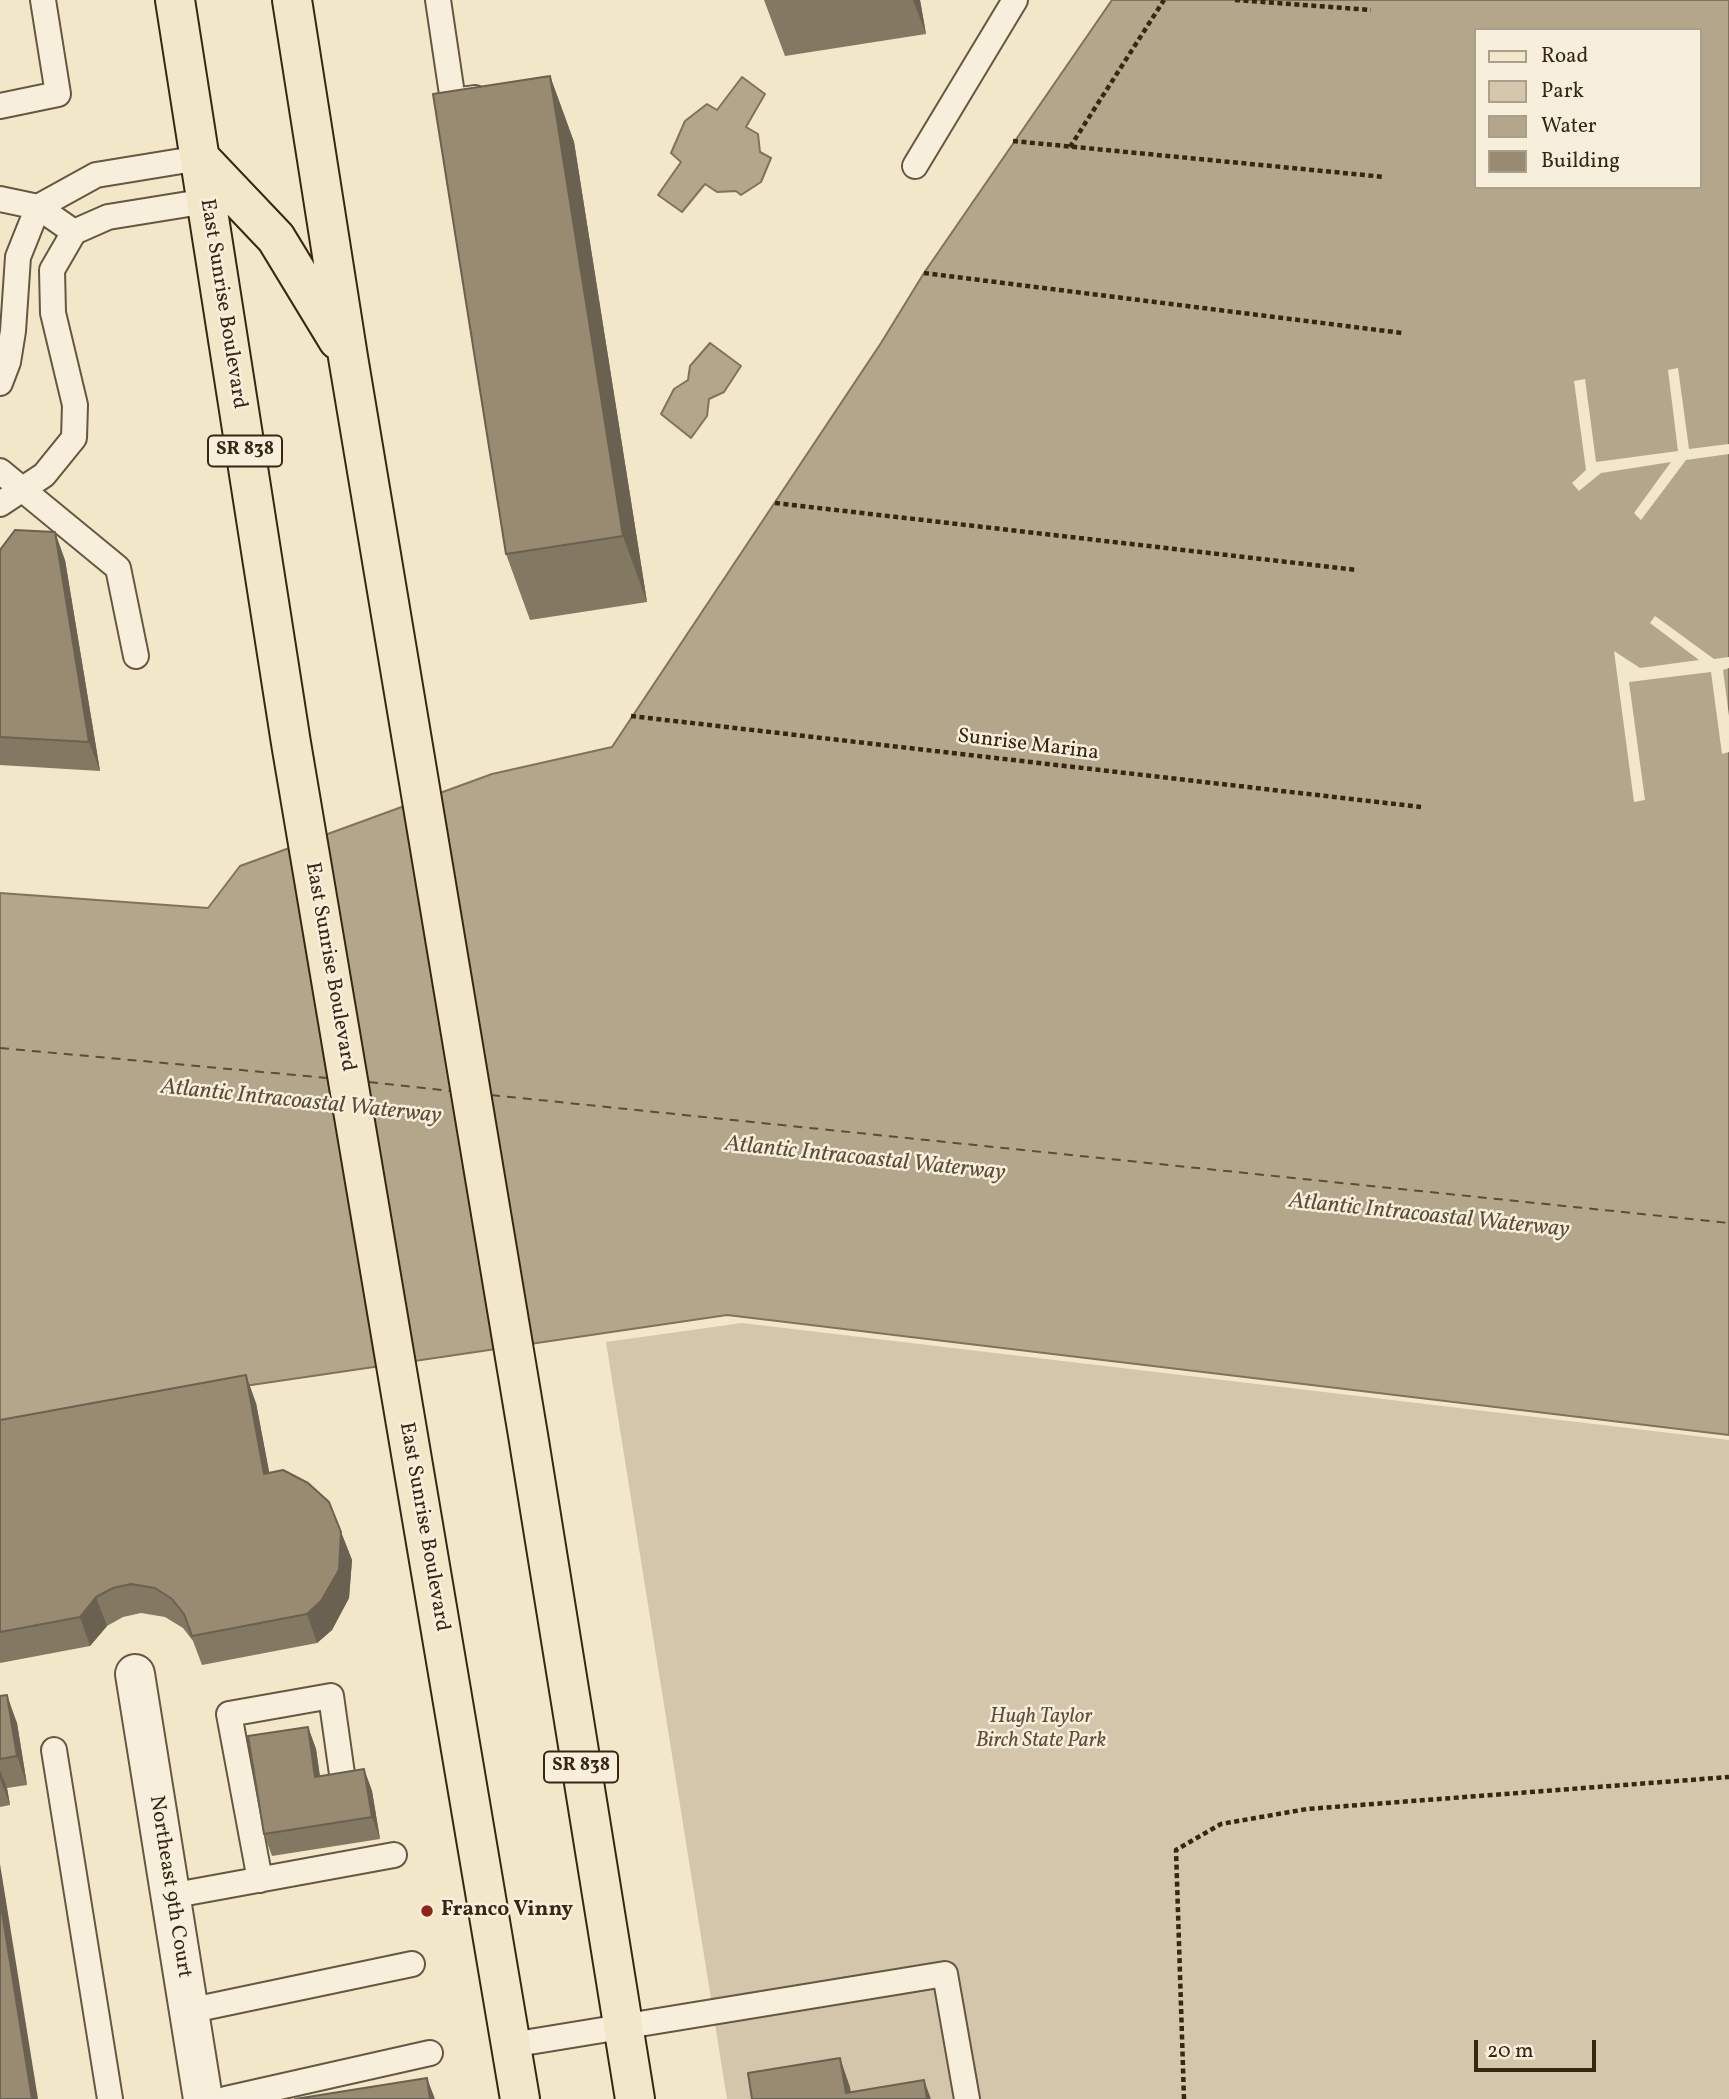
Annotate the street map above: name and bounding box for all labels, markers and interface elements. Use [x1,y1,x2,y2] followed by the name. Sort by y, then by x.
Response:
[1474,28,1701,189] legend
[1541,42,1588,71] text: Road
[1541,77,1584,106] text: Park
[1541,112,1597,141] text: Water
[1541,147,1620,176] text: Building
[193,197,251,411] street label: East Sunrise Boulevard
[208,436,282,466] road number: SR 838
[956,725,1100,767] street label: Sunrise Marina
[298,860,360,1074] street label: East Sunrise Boulevard
[159,1075,443,1131] water label: Atlantic Intracoastal Waterway
[723,1132,1007,1188] water label: Atlantic Intracoastal Waterway
[1287,1189,1571,1245] water label: Atlantic Intracoastal Waterway
[392,1420,454,1634] street label: East Sunrise Boulevard
[976,1705,1106,1755] park label: Hugh Taylor Birch State Park
[544,1751,618,1782] road number: SR 838
[142,1794,196,1980] street label: Northeast 9th Court
[441,1898,573,1924] place label: Franco Vinny
[419,1903,435,1919] marker: Franco Vinny
[1477,2025,1600,2070] scale bar
[1487,2037,1533,2066] text: 20 m

